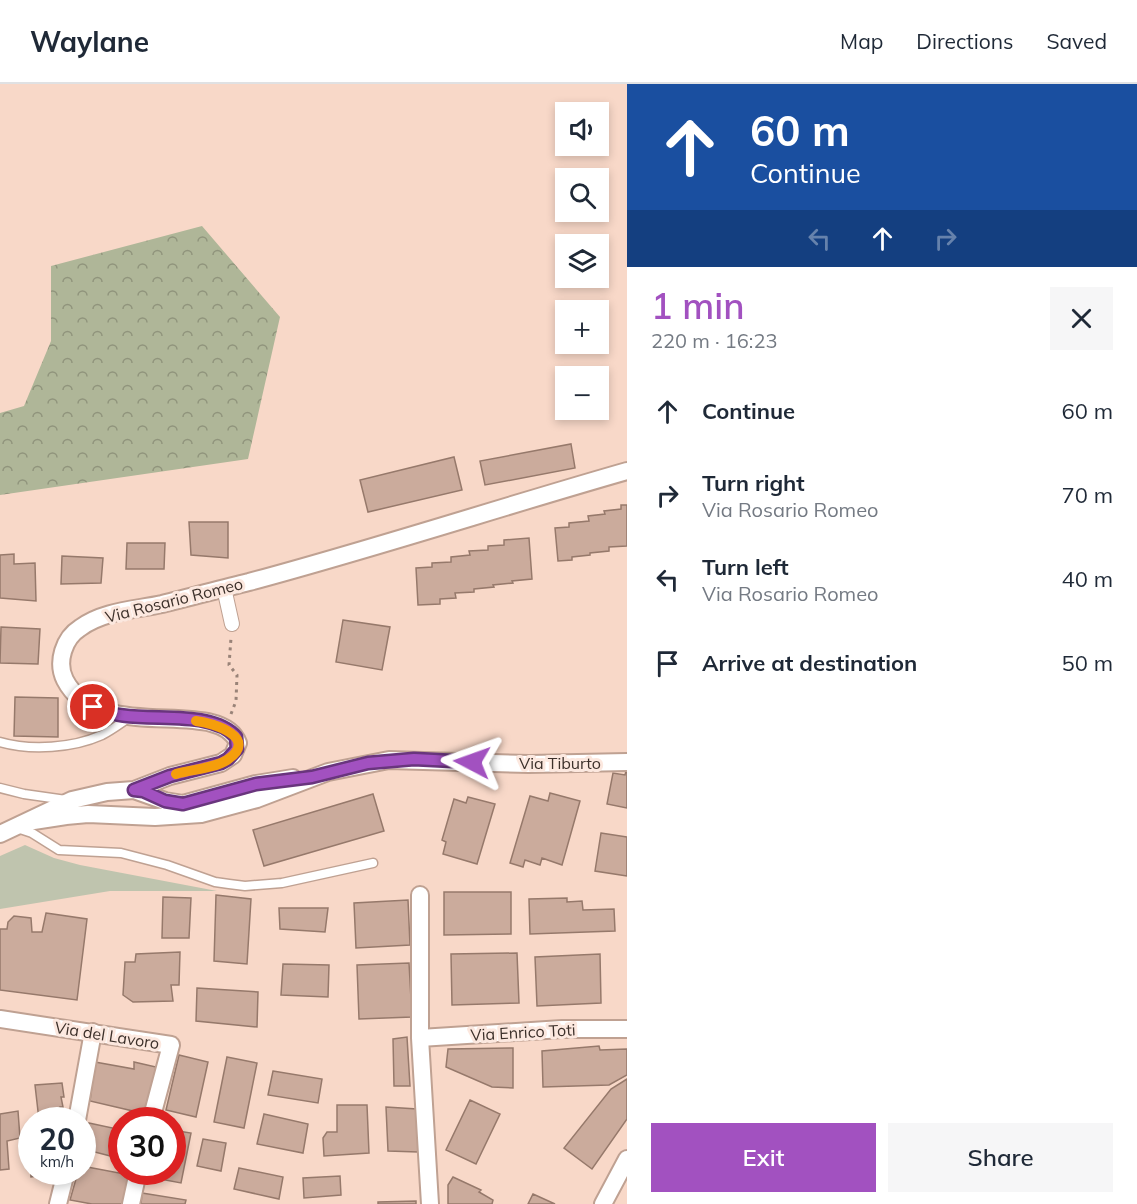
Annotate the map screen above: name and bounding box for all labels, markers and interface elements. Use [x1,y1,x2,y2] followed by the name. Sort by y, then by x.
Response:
[30,24,149,59] text: Waylane
[840,28,883,54] text: Map
[916,28,1013,54] text: Directions
[1046,28,1107,54] text: Saved
[555,102,609,420] map controls
[555,102,609,156] button: sound
[750,104,850,157] text: 60 m
[651,108,729,186] icon: ahead
[750,156,861,190] text: Continue
[555,168,609,222] button: search
[803,222,836,255] icon: left
[866,222,899,255] icon: ahead
[929,222,962,255] icon: right
[555,234,609,288] button: layers
[651,283,745,328] text: 1 min
[1050,287,1113,350] button: close
[555,300,609,354] button: +
[651,328,777,353] text: 220 m · 16:23
[555,366,609,420] button: −
[651,395,684,428] icon: ahead
[702,397,795,425] text: Continue
[1062,397,1113,425] text: 60 m
[702,469,805,497] text: Turn right
[651,479,684,512] icon: right
[1062,481,1113,509] text: 70 m
[702,497,878,522] text: Via Rosario Romeo
[702,553,789,581] text: Turn left
[651,563,684,596] icon: left
[1062,565,1113,593] text: 40 m
[103,573,245,627] street label: Via Rosario Romeo
[702,581,878,606] text: Via Rosario Romeo
[651,647,684,680] icon: arrive
[702,649,917,677] text: Arrive at destination
[1062,649,1113,677] text: 50 m
[67,681,118,732] pin
[76,690,109,723] icon: arrive
[440,730,504,794] position arrow
[519,753,601,773] street label: Via Tiburto
[53,1017,161,1053] street label: Via del Lavoro
[470,1019,576,1045] street label: Via Enrico Toti
[108,1107,186,1185] speed limit sign: 30
[39,1120,75,1158] text: 20
[651,1123,876,1192] button: Exit
[888,1123,1113,1192] button: Share
[40,1152,74,1171] text: km/h

